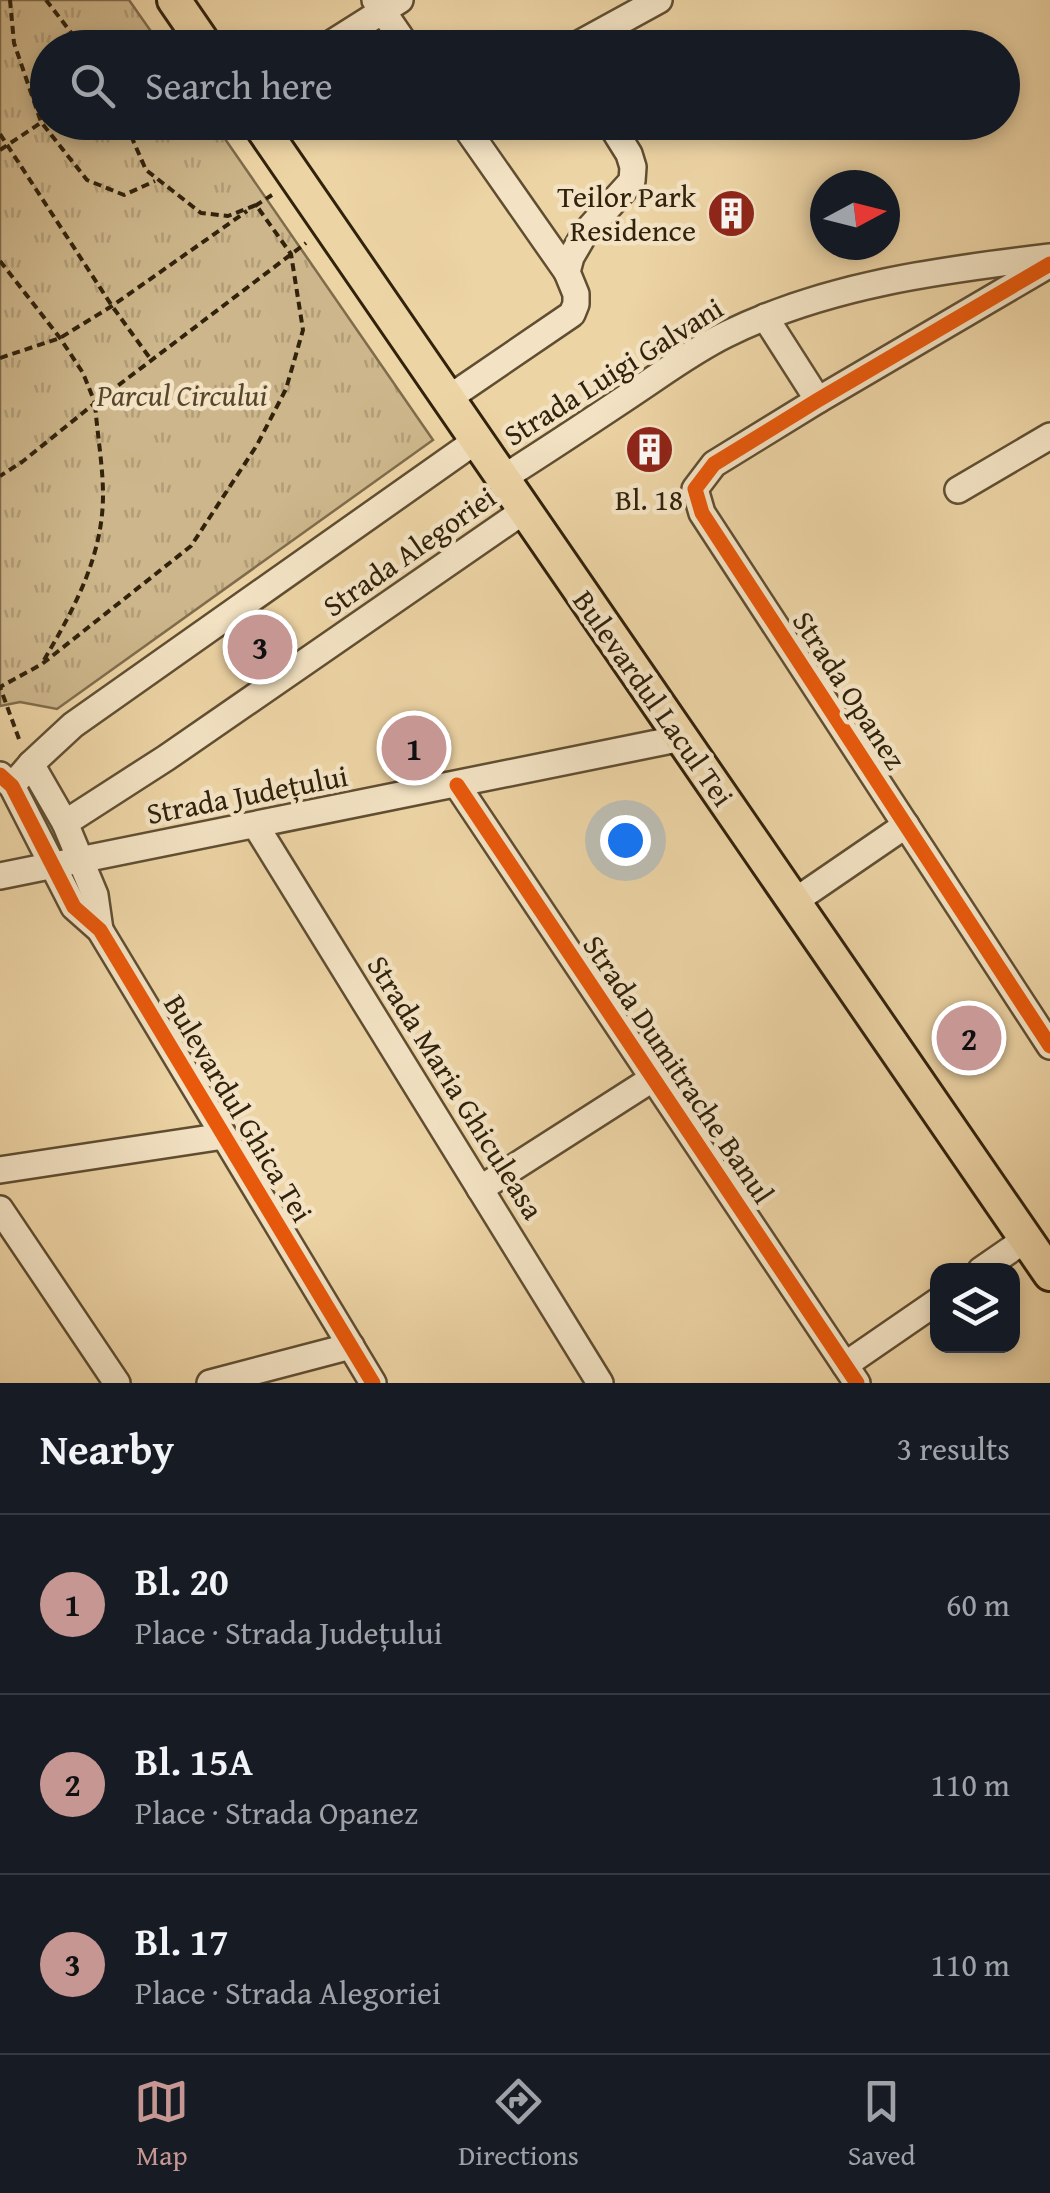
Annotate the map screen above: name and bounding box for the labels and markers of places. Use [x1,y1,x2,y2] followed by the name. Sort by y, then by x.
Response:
[557,174,697,252] place label: Teilor Park Residence
[705,187,757,239] building icon: Teilor Park Residence
[623,424,675,476] building icon: Bl. 18
[615,477,683,521] place label: Bl. 18
[228,610,292,684] pin: 3
[382,710,446,786] pin: 1
[936,1000,1002,1076] pin: 2

